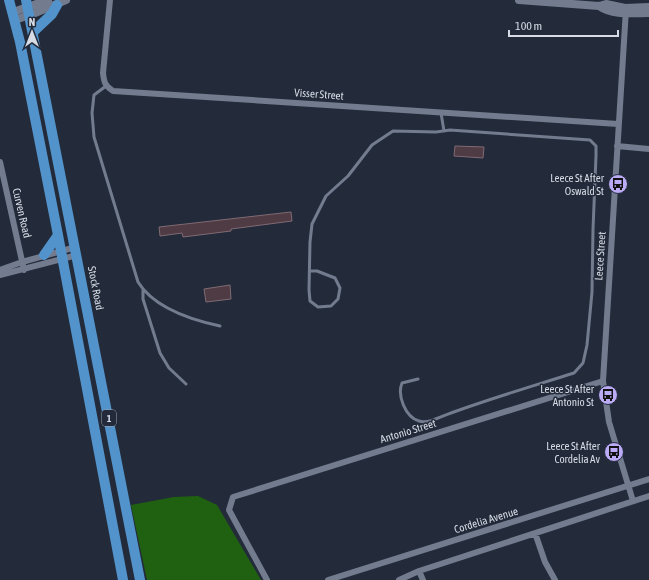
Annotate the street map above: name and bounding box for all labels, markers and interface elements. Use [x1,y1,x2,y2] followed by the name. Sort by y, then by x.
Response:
[12,12,52,52] north arrow
[509,12,618,38] scale bar
[29,16,35,28] text: N
[515,19,542,33] text: 100 m
[294,86,344,102] street label: Visser Street
[550,172,605,197] place label: Leece St After Oswald St
[607,173,629,195] bus stop icon: Leece St After Oswald St
[10,187,34,239] street label: Curven Road
[592,231,608,281] street label: Leece Street
[86,265,106,311] street label: Stock Road
[540,383,595,408] place label: Leece St After Antonio St
[597,384,619,406] bus stop icon: Leece St After Antonio St
[102,410,116,426] road number: 1
[379,417,437,445] street label: Antonio Street
[546,440,601,465] place label: Leece St After Cordelia Av
[603,441,625,463] bus stop icon: Leece St After Cordelia Av
[453,505,519,535] street label: Cordelia Avenue

